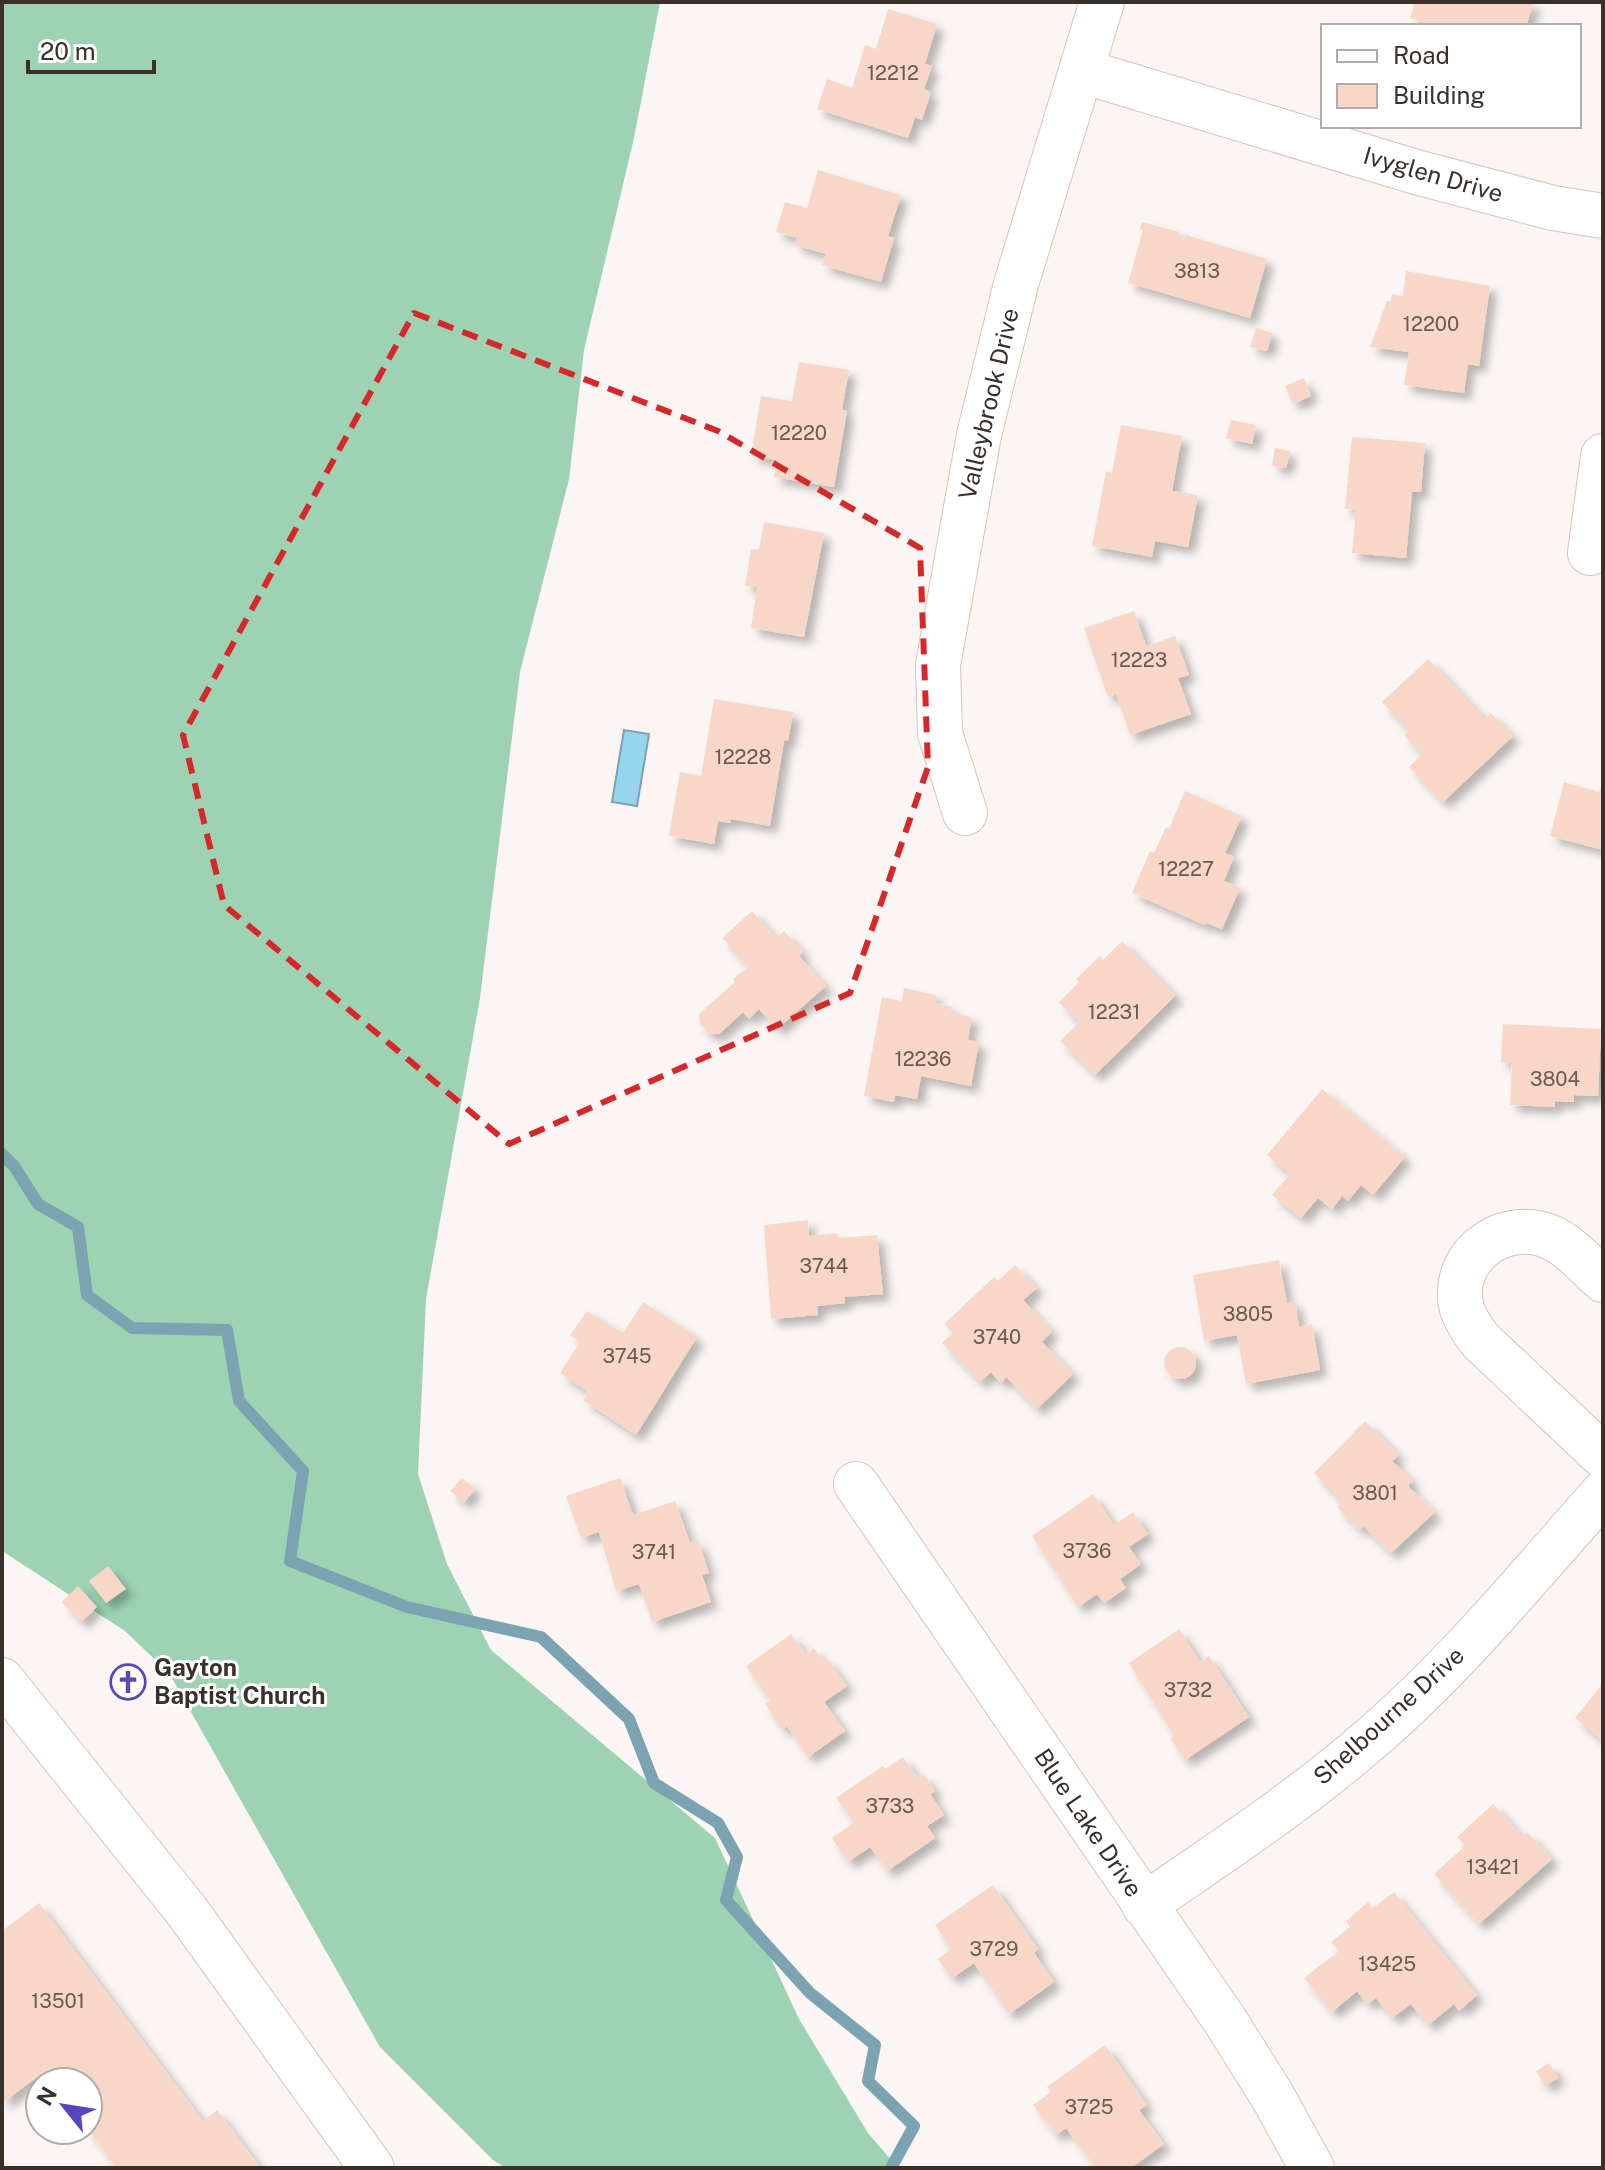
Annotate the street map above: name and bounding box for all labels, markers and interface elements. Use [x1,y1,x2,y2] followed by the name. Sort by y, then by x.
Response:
[28,24,154,74] scale bar
[1321,24,1581,128] legend
[40,37,96,65] text: 20 m
[1393,41,1450,69] text: Road
[867,61,919,85] house number: 12212
[1393,81,1485,109] text: Building
[1360,141,1506,207] street label: Ivyglen Drive
[1174,259,1220,283] house number: 3813
[952,305,1024,502] street label: Valleybrook Drive
[1403,312,1459,336] house number: 12200
[771,421,827,445] house number: 12220
[1111,648,1167,672] house number: 12223
[715,745,771,769] house number: 12228
[1158,857,1214,881] house number: 12227
[1088,1000,1140,1024] house number: 12231
[895,1047,951,1071] house number: 12236
[1530,1067,1580,1091] house number: 3804
[800,1254,848,1278] house number: 3744
[1223,1302,1273,1326] house number: 3805
[973,1325,1021,1349] house number: 3740
[603,1344,651,1368] house number: 3745
[1352,1481,1398,1505] house number: 3801
[1063,1539,1111,1563] house number: 3736
[632,1540,676,1564] house number: 3741
[1307,1640,1469,1790] street label: Shelbourne Drive
[154,1653,326,1709] place label: Gayton Baptist Church
[109,1663,147,1701] church icon: Gayton Baptist Church
[1164,1678,1212,1702] house number: 3732
[1029,1743,1149,1902] street label: Blue Lake Drive
[866,1794,914,1818] house number: 3733
[1466,1855,1520,1879] house number: 13421
[970,1937,1018,1961] house number: 3729
[1358,1952,1416,1976] house number: 13425
[31,1989,85,2013] house number: 13501
[24,2066,104,2146] north arrow
[31,2082,62,2110] text: N
[1064,2095,1114,2119] house number: 3725

